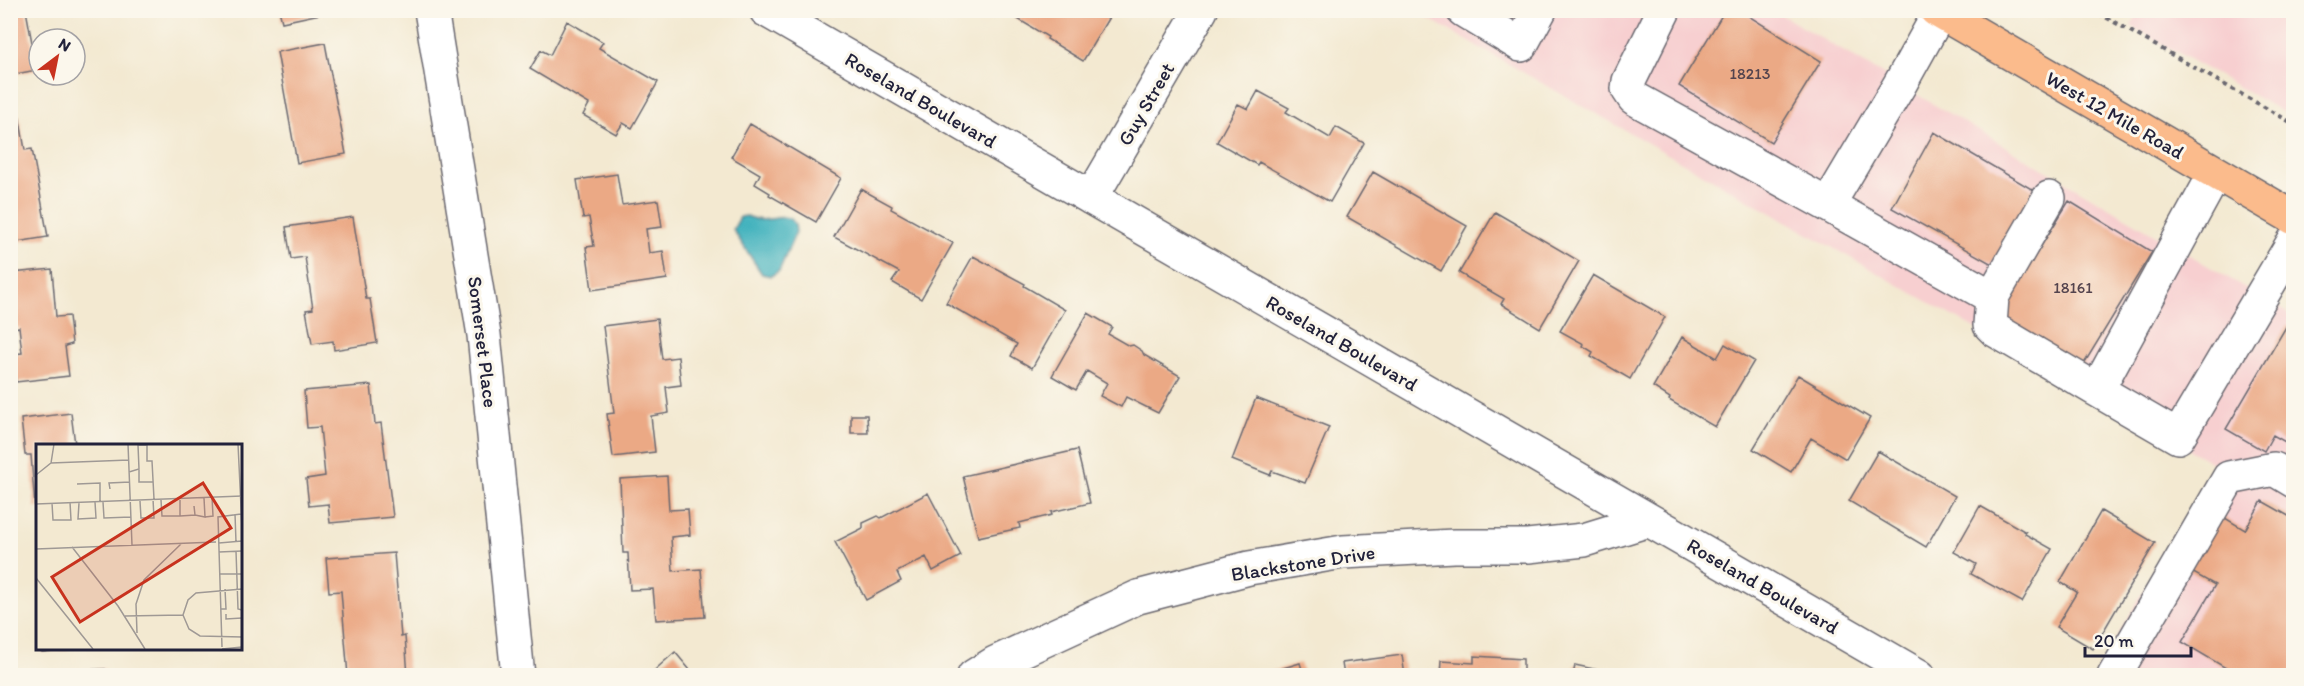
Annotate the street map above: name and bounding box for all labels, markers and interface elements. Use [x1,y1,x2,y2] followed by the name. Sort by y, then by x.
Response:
[27,27,87,87] north arrow
[55,34,74,56] text: N
[841,47,1001,153] street label: Roseland Boulevard
[1113,58,1179,150] street label: Guy Street
[1730,64,1771,83] house number: 18213
[2042,66,2189,164] street label: West 12 Mile Road
[463,275,503,409] street label: Somerset Place
[2053,278,2093,297] house number: 18161
[1262,290,1422,396] street label: Roseland Boulevard
[36,444,242,650] inset map
[1683,533,1843,639] street label: Roseland Boulevard
[1229,540,1377,586] street label: Blackstone Drive
[2085,620,2192,658] scale bar
[2094,630,2134,652] text: 20 m

